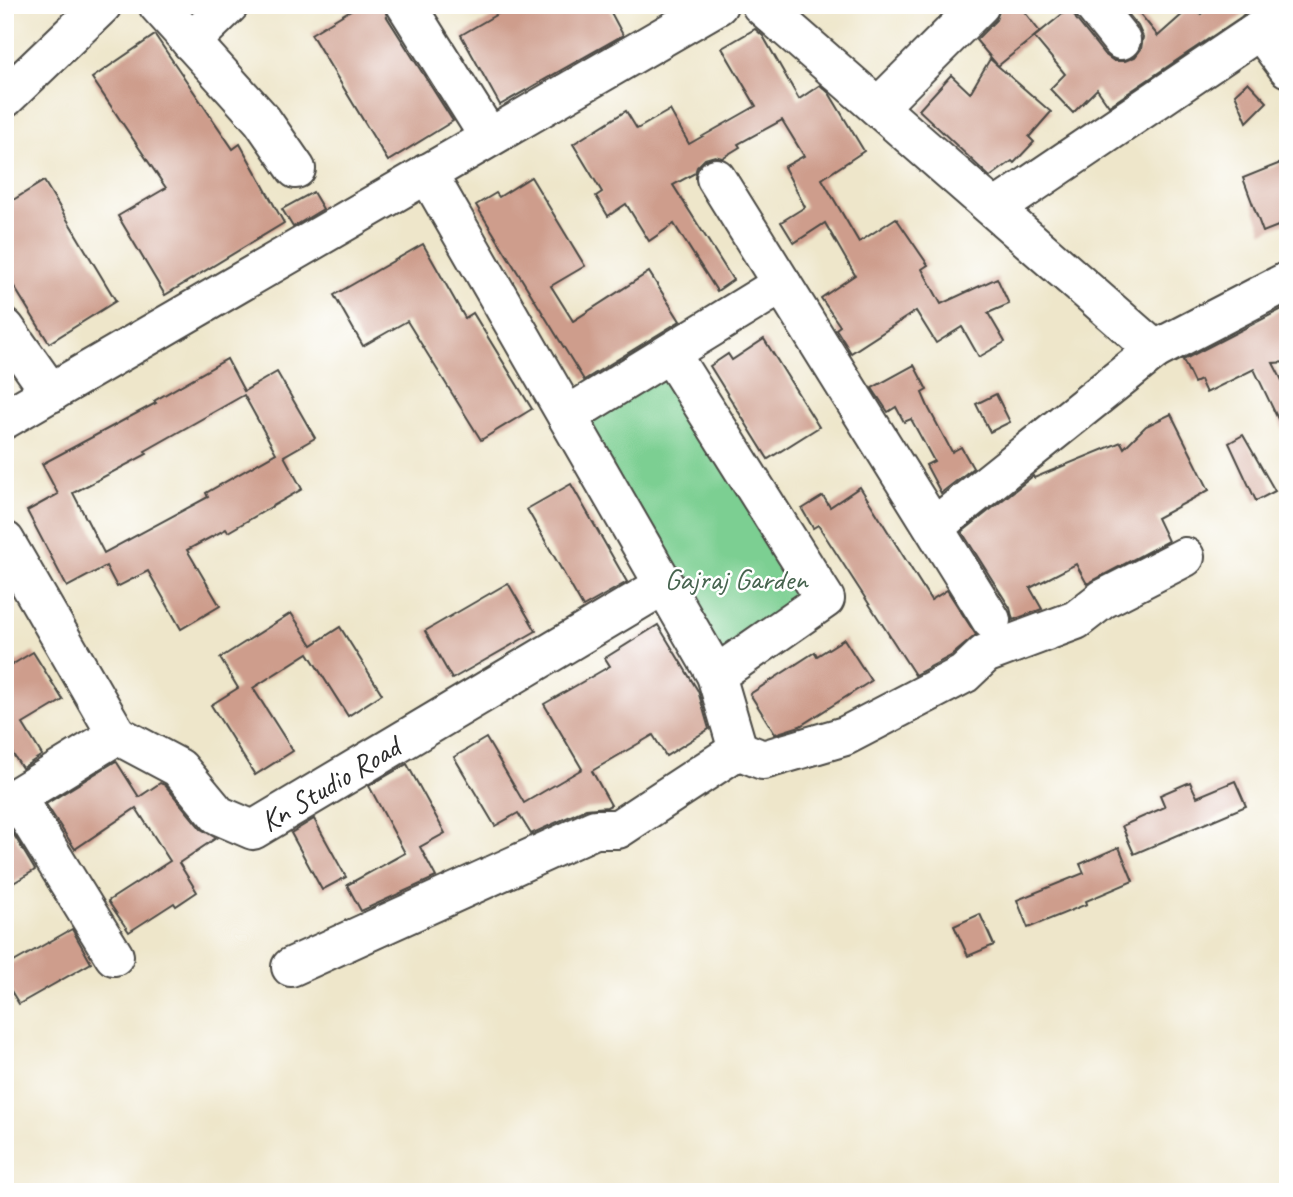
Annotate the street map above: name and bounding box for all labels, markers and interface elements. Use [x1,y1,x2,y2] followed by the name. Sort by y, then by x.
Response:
[665,560,809,598] park label: Gajraj Garden
[253,726,410,840] street label: Kn Studio Road

